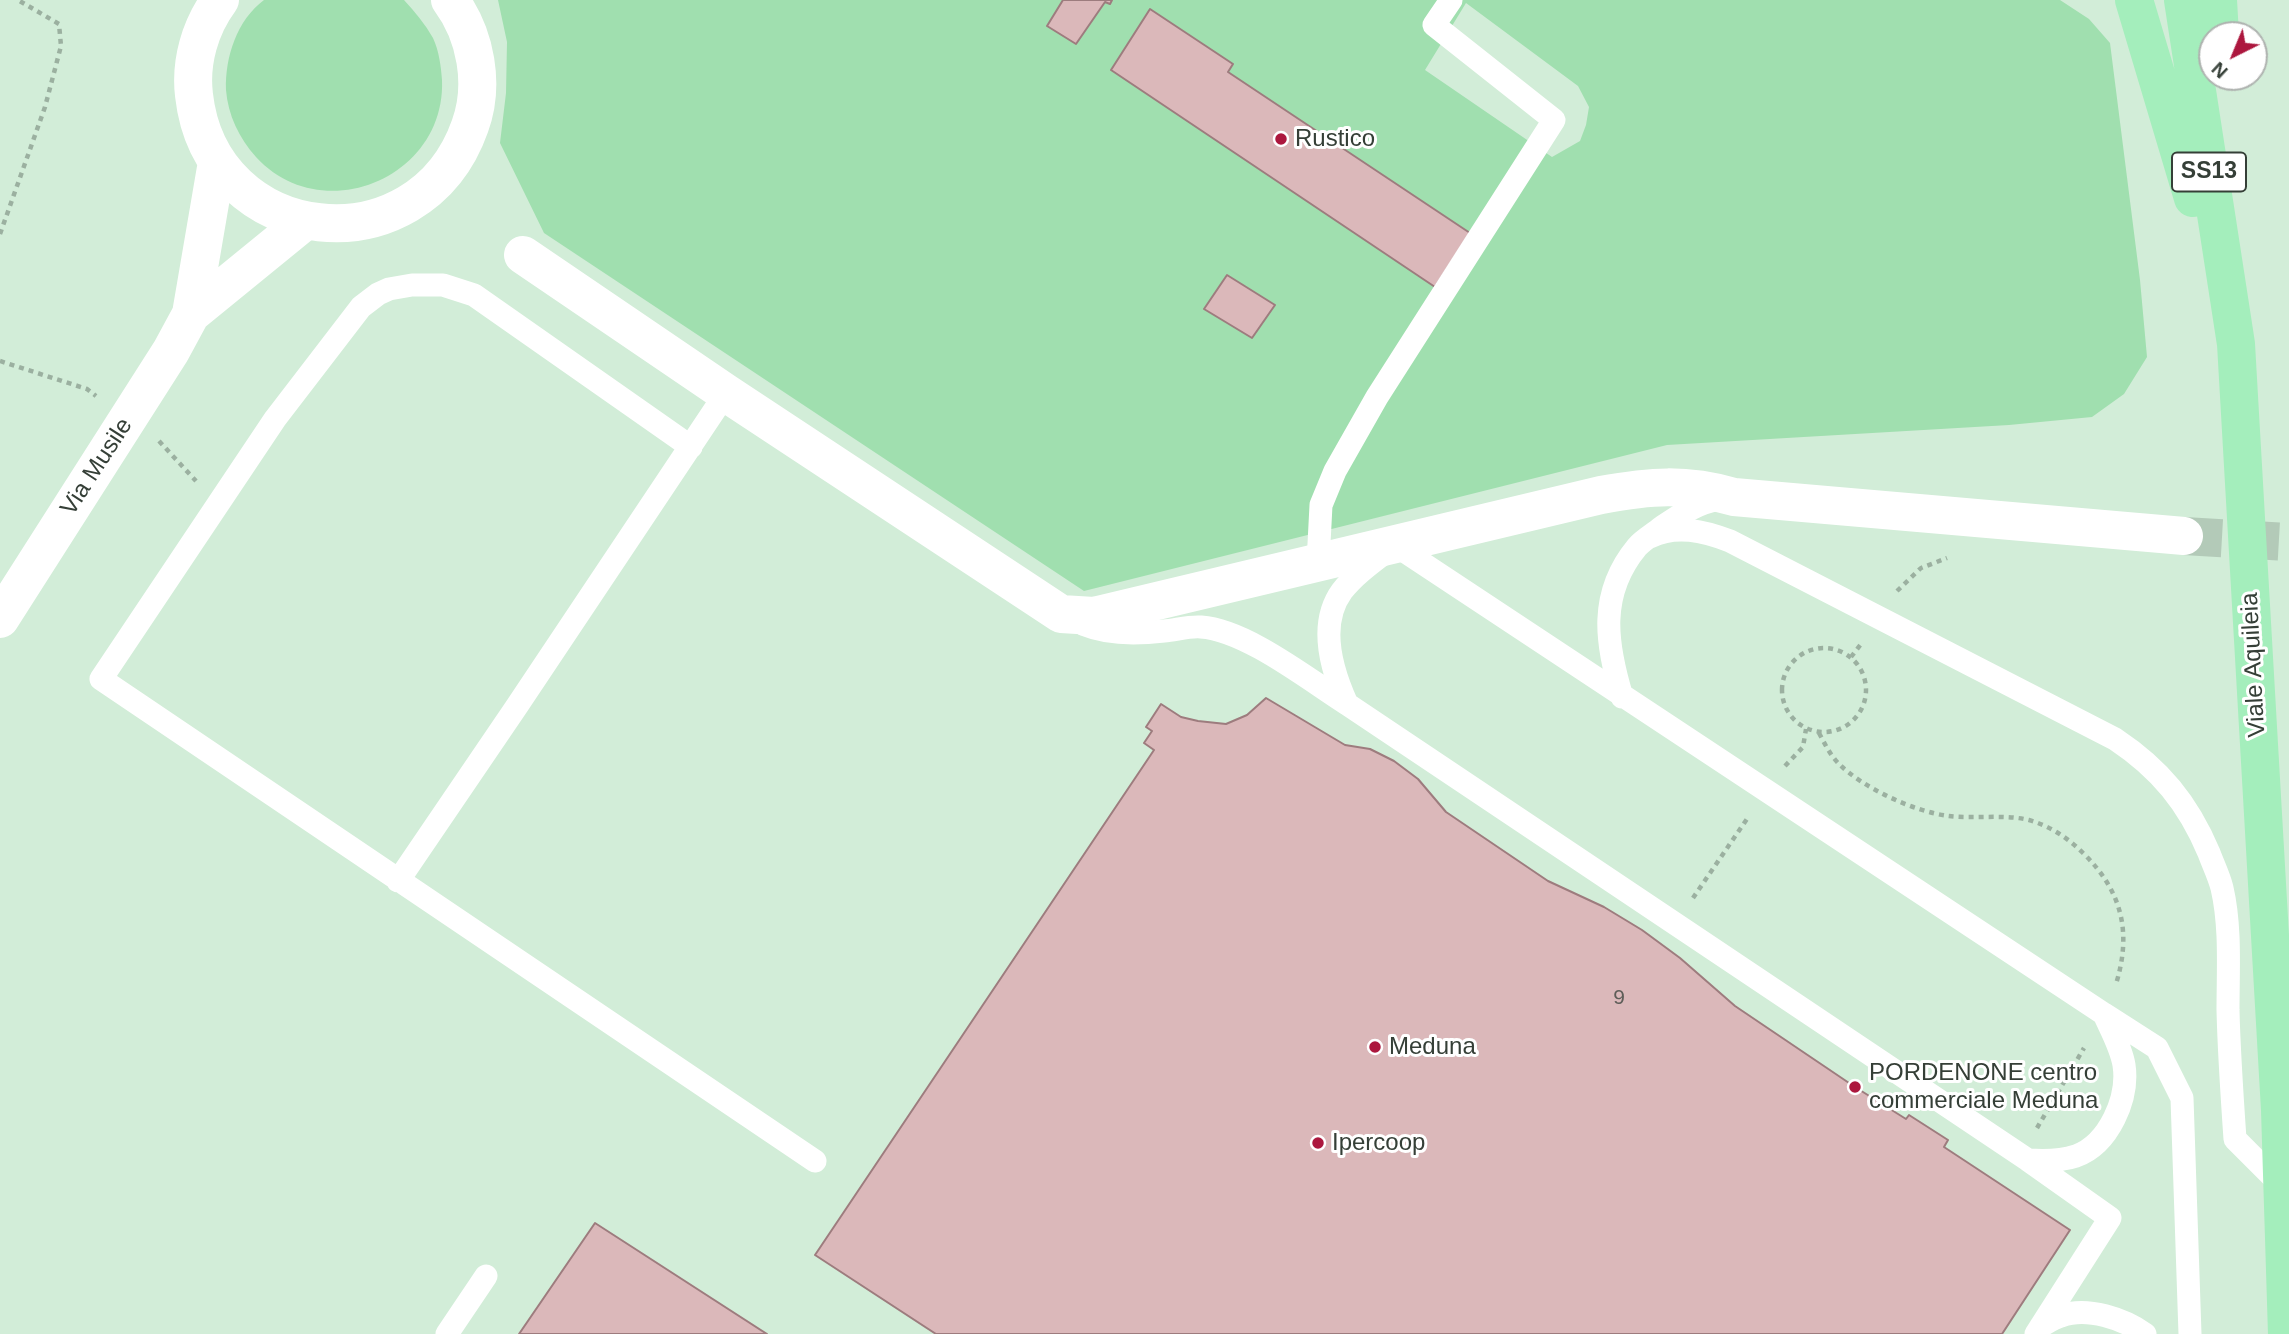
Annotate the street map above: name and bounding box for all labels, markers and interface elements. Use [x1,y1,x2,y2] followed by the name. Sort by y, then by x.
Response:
[2198,21,2268,91] north arrow
[2208,58,2232,83] text: N
[1295,125,1375,153] place label: Rustico
[1273,131,1289,147] marker: Rustico
[2172,153,2246,192] road number: SS13
[55,413,139,521] street label: Via Musile
[2236,592,2272,738] street label: Viale Aquileia
[1613,985,1625,1011] house number: 9
[1389,1033,1476,1061] place label: Meduna
[1367,1039,1383,1055] marker: Meduna
[1869,1059,2098,1115] place label: PORDENONE centro commerciale Meduna
[1847,1079,1863,1095] marker: PORDENONE centro commerciale Meduna
[1332,1129,1425,1157] place label: Ipercoop
[1310,1135,1326,1151] marker: Ipercoop

